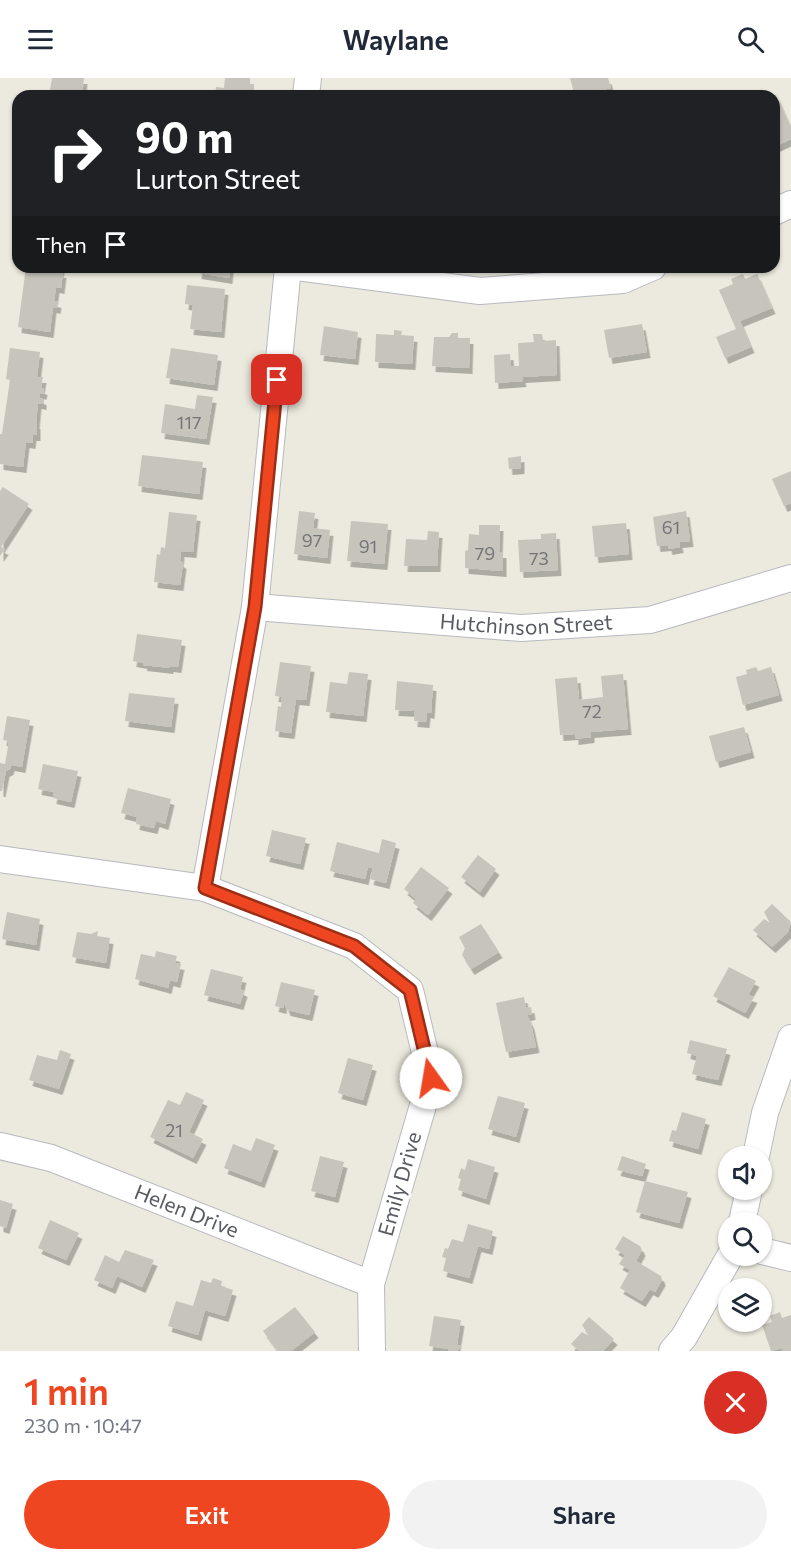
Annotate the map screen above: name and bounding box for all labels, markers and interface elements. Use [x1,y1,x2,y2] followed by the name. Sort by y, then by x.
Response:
[24,23,57,56] icon: menu
[342,23,449,56] text: Waylane
[734,23,767,56] icon: search
[135,110,234,162] text: 90 m
[36,114,114,192] icon: right
[135,162,300,195] text: Lurton Street
[99,228,132,261] icon: arrive
[36,231,87,258] text: Then
[251,354,302,405] pin
[260,363,293,396] icon: arrive
[177,411,201,433] house number: 117
[662,516,680,538] house number: 61
[302,529,322,551] house number: 97
[359,535,377,557] house number: 91
[475,542,495,564] house number: 79
[529,547,549,569] house number: 73
[439,608,613,639] street label: Hutchinson Street
[582,700,602,722] house number: 72
[399,1046,463,1110] position arrow
[165,1119,183,1141] house number: 21
[372,1129,425,1239] street label: Emily Drive
[718,1146,772,1332] map controls
[718,1146,772,1200] button: sound
[131,1178,243,1242] street label: Helen Drive
[718,1212,772,1266] button: search
[718,1278,772,1332] button: layers
[24,1368,109,1412] text: 1 min
[704,1371,767,1434] button: close
[24,1413,142,1437] text: 230 m · 10:47
[24,1480,390,1549] button: Exit
[402,1480,767,1549] button: Share

